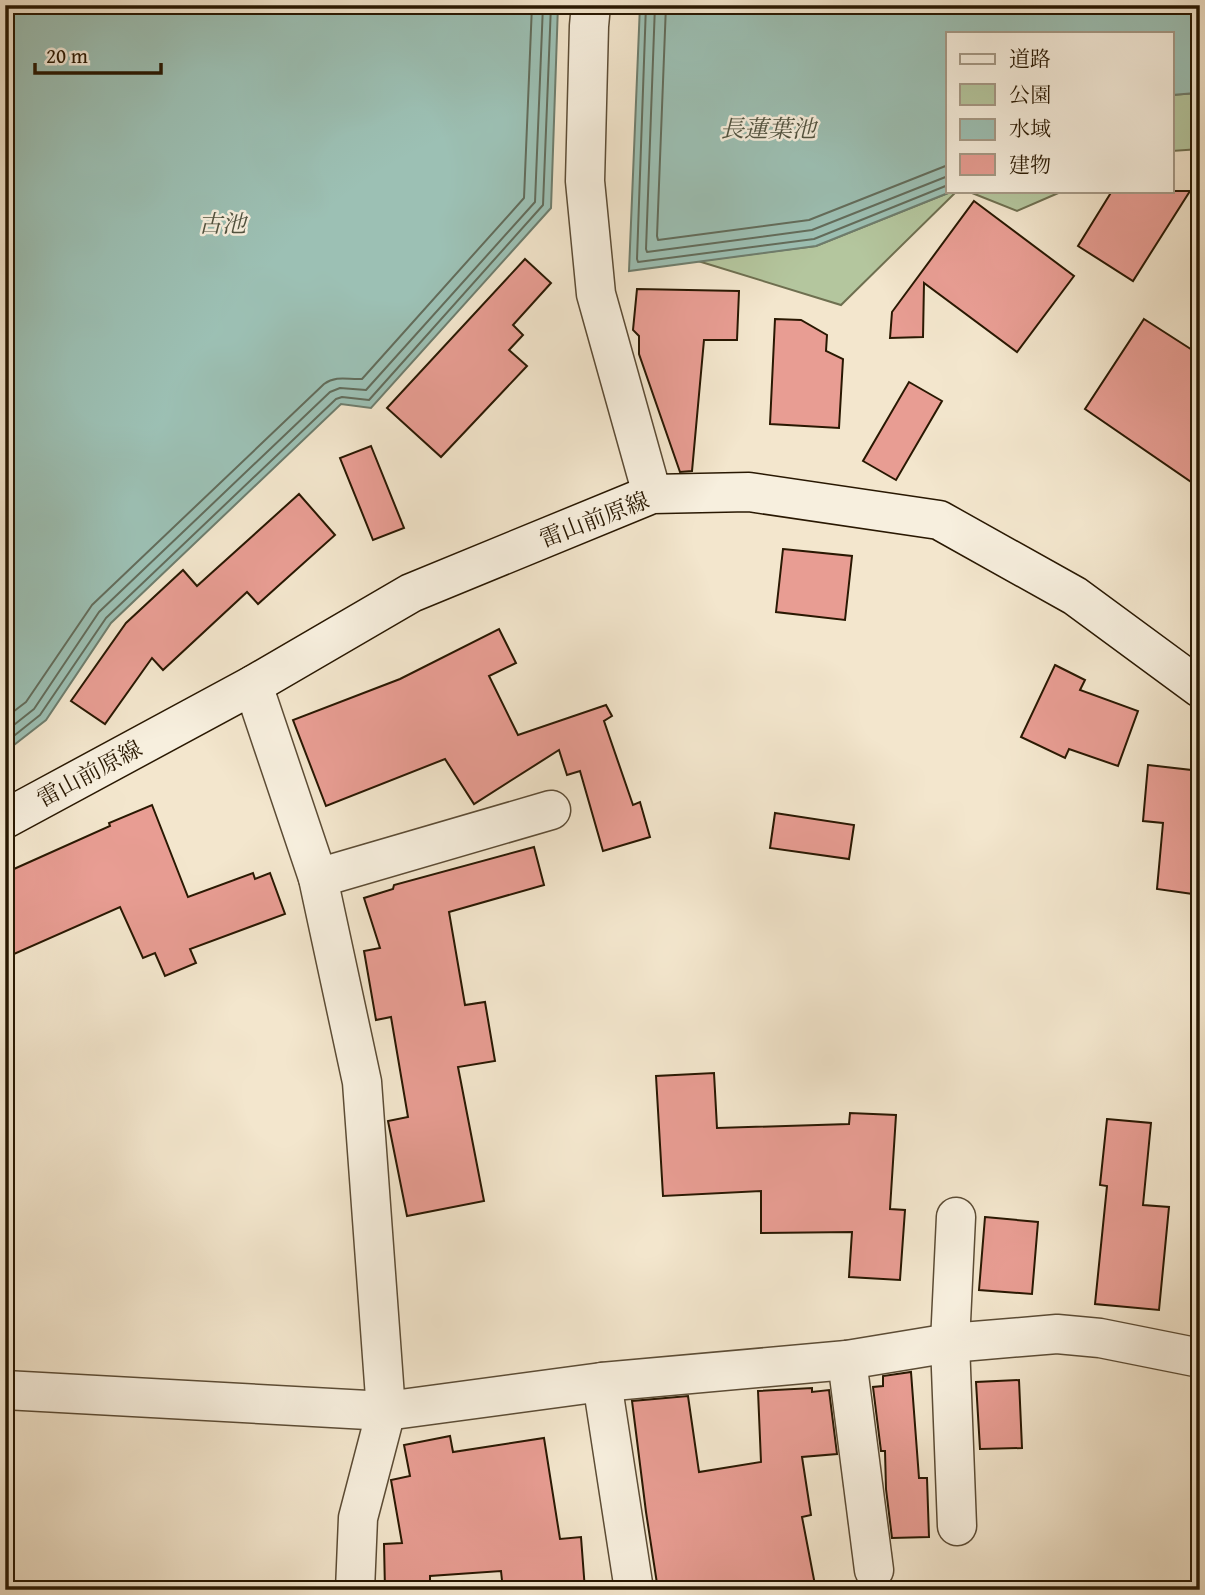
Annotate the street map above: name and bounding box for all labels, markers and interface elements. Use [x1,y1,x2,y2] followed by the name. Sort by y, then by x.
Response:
[35,32,161,76] scale bar
[946,32,1174,192] legend
[46,40,88,71] text: 20 m
[1009,43,1051,74] text: 道路
[1009,79,1051,110] text: 公園
[720,111,819,146] water label: 長蓮葉池
[1009,113,1051,144] text: 水域
[1009,149,1051,180] text: 建物
[198,206,249,241] water label: 古池
[534,483,654,555] street label: 雷山前原線
[30,731,148,815] street label: 雷山前原線

